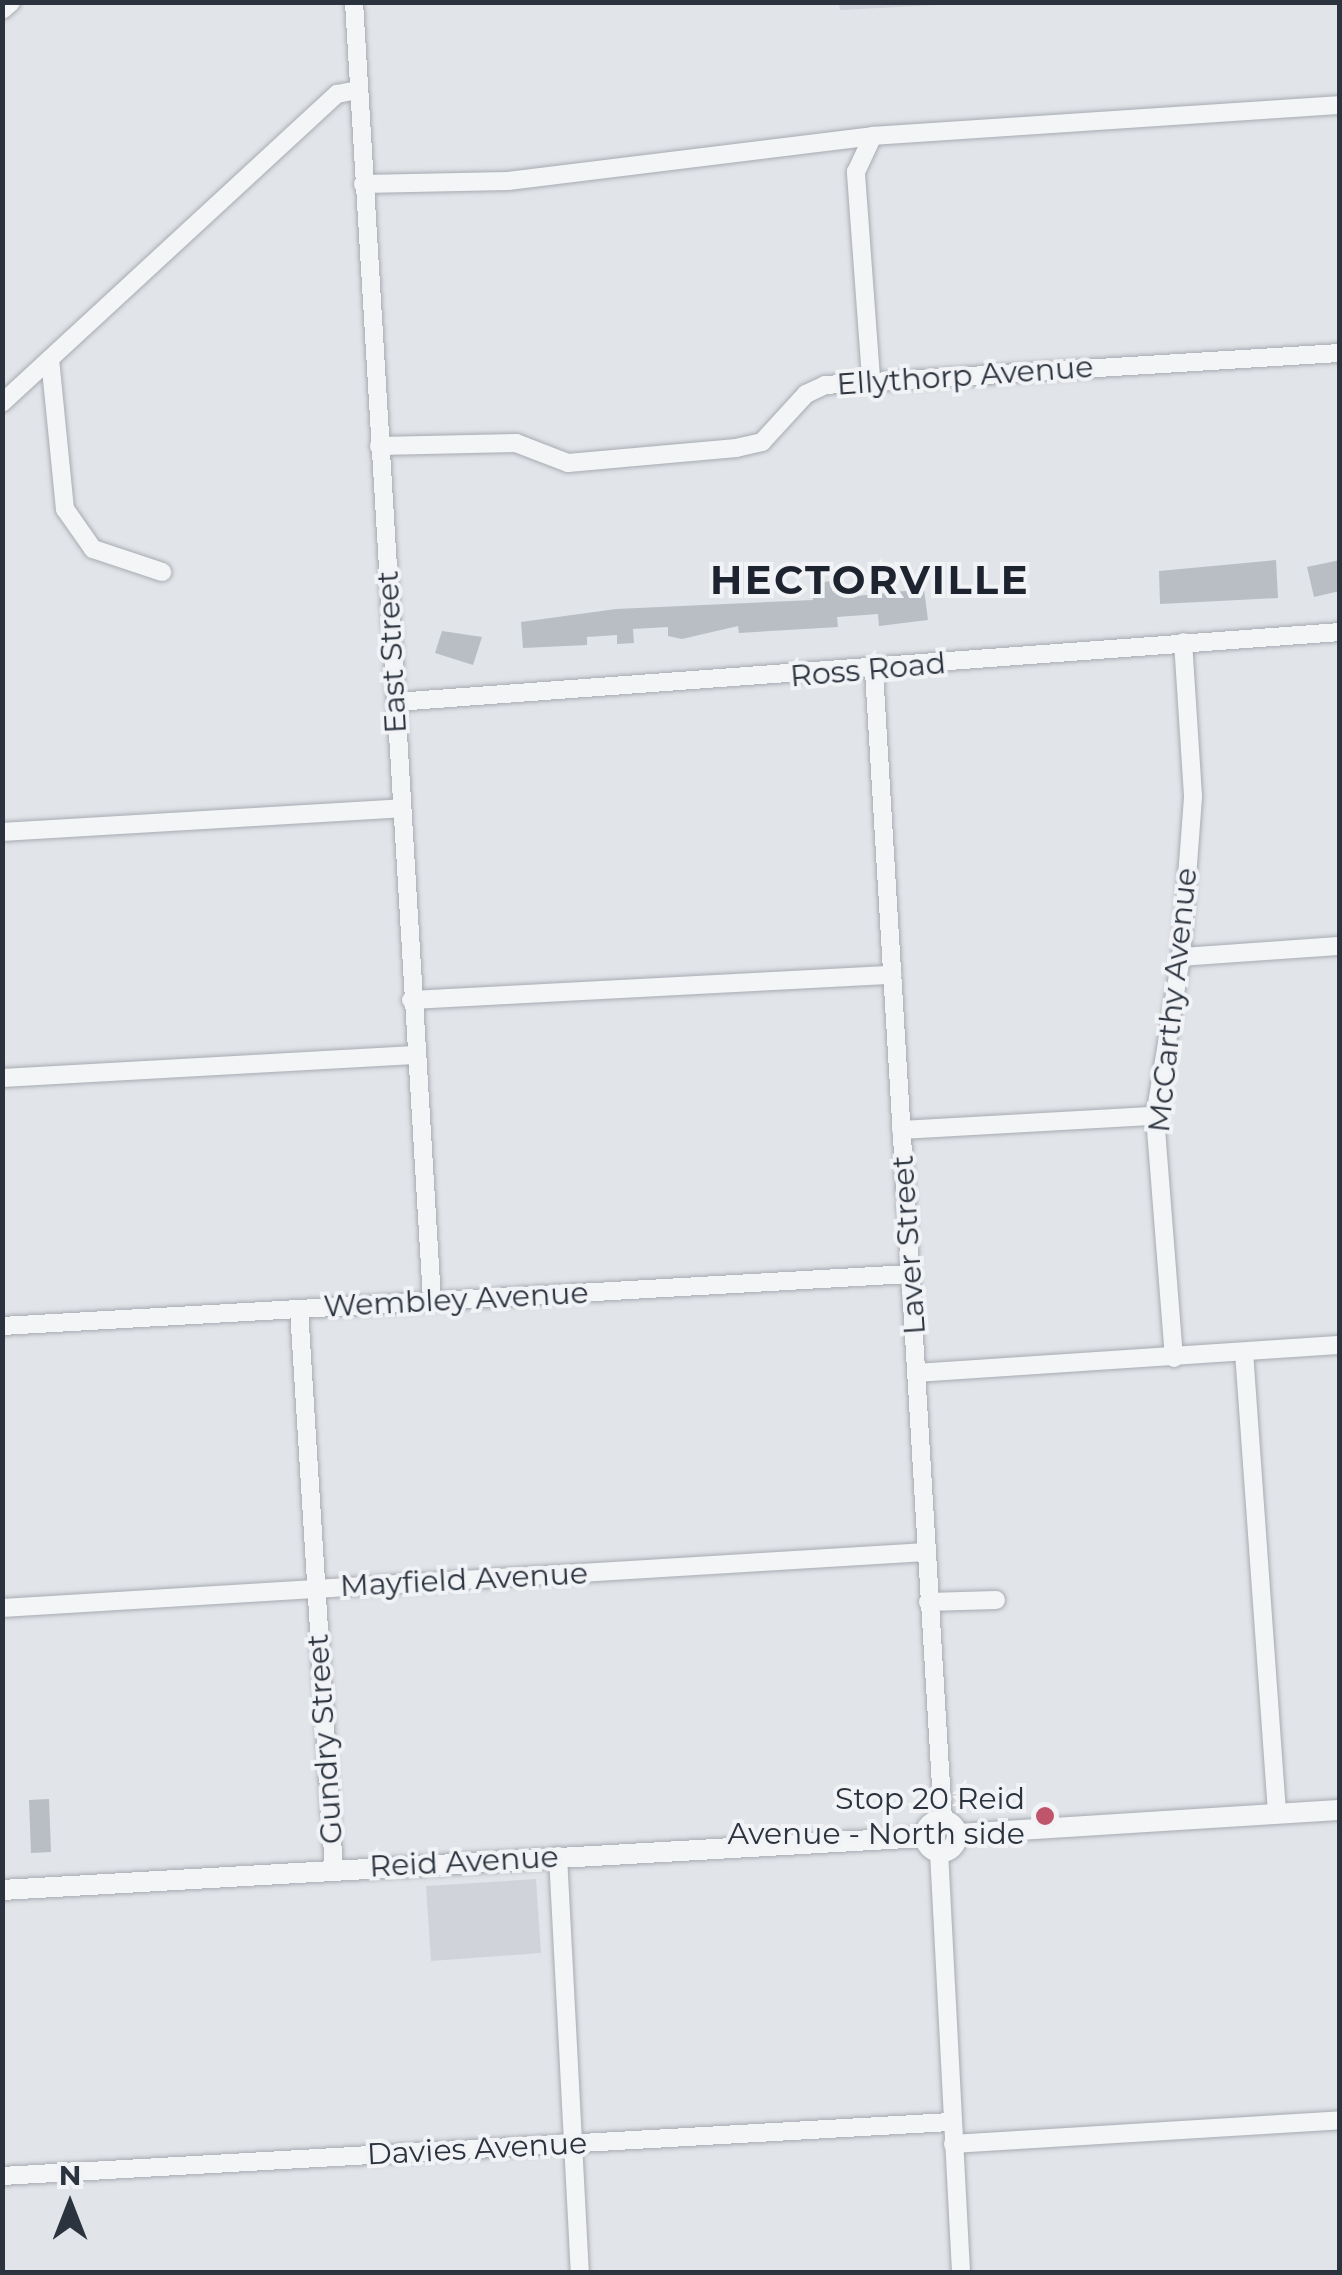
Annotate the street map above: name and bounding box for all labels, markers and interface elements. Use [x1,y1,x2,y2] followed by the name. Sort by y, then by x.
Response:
[836,349,1094,403] street label: Ellythorp Avenue
[710,556,1030,604] district label: HECTORVILLE
[370,570,414,734] street label: East Street
[789,645,947,695] street label: Ross Road
[1141,866,1205,1134] street label: McCarthy Avenue
[885,1154,933,1336] street label: Laver Street
[323,1275,589,1325] street label: Wembley Avenue
[339,1556,589,1604] street label: Mayfield Avenue
[300,1633,350,1845] street label: Gundry Street
[727,1781,1025,1852] place label: Stop 20 Reid Avenue - North side
[1034,1805,1056,1827] marker: Stop 20 Reid Avenue - North side
[369,1839,559,1885] street label: Reid Avenue
[366,2125,588,2173] street label: Davies Avenue
[20,2155,120,2255] north arrow
[59,2158,81,2192] text: N

